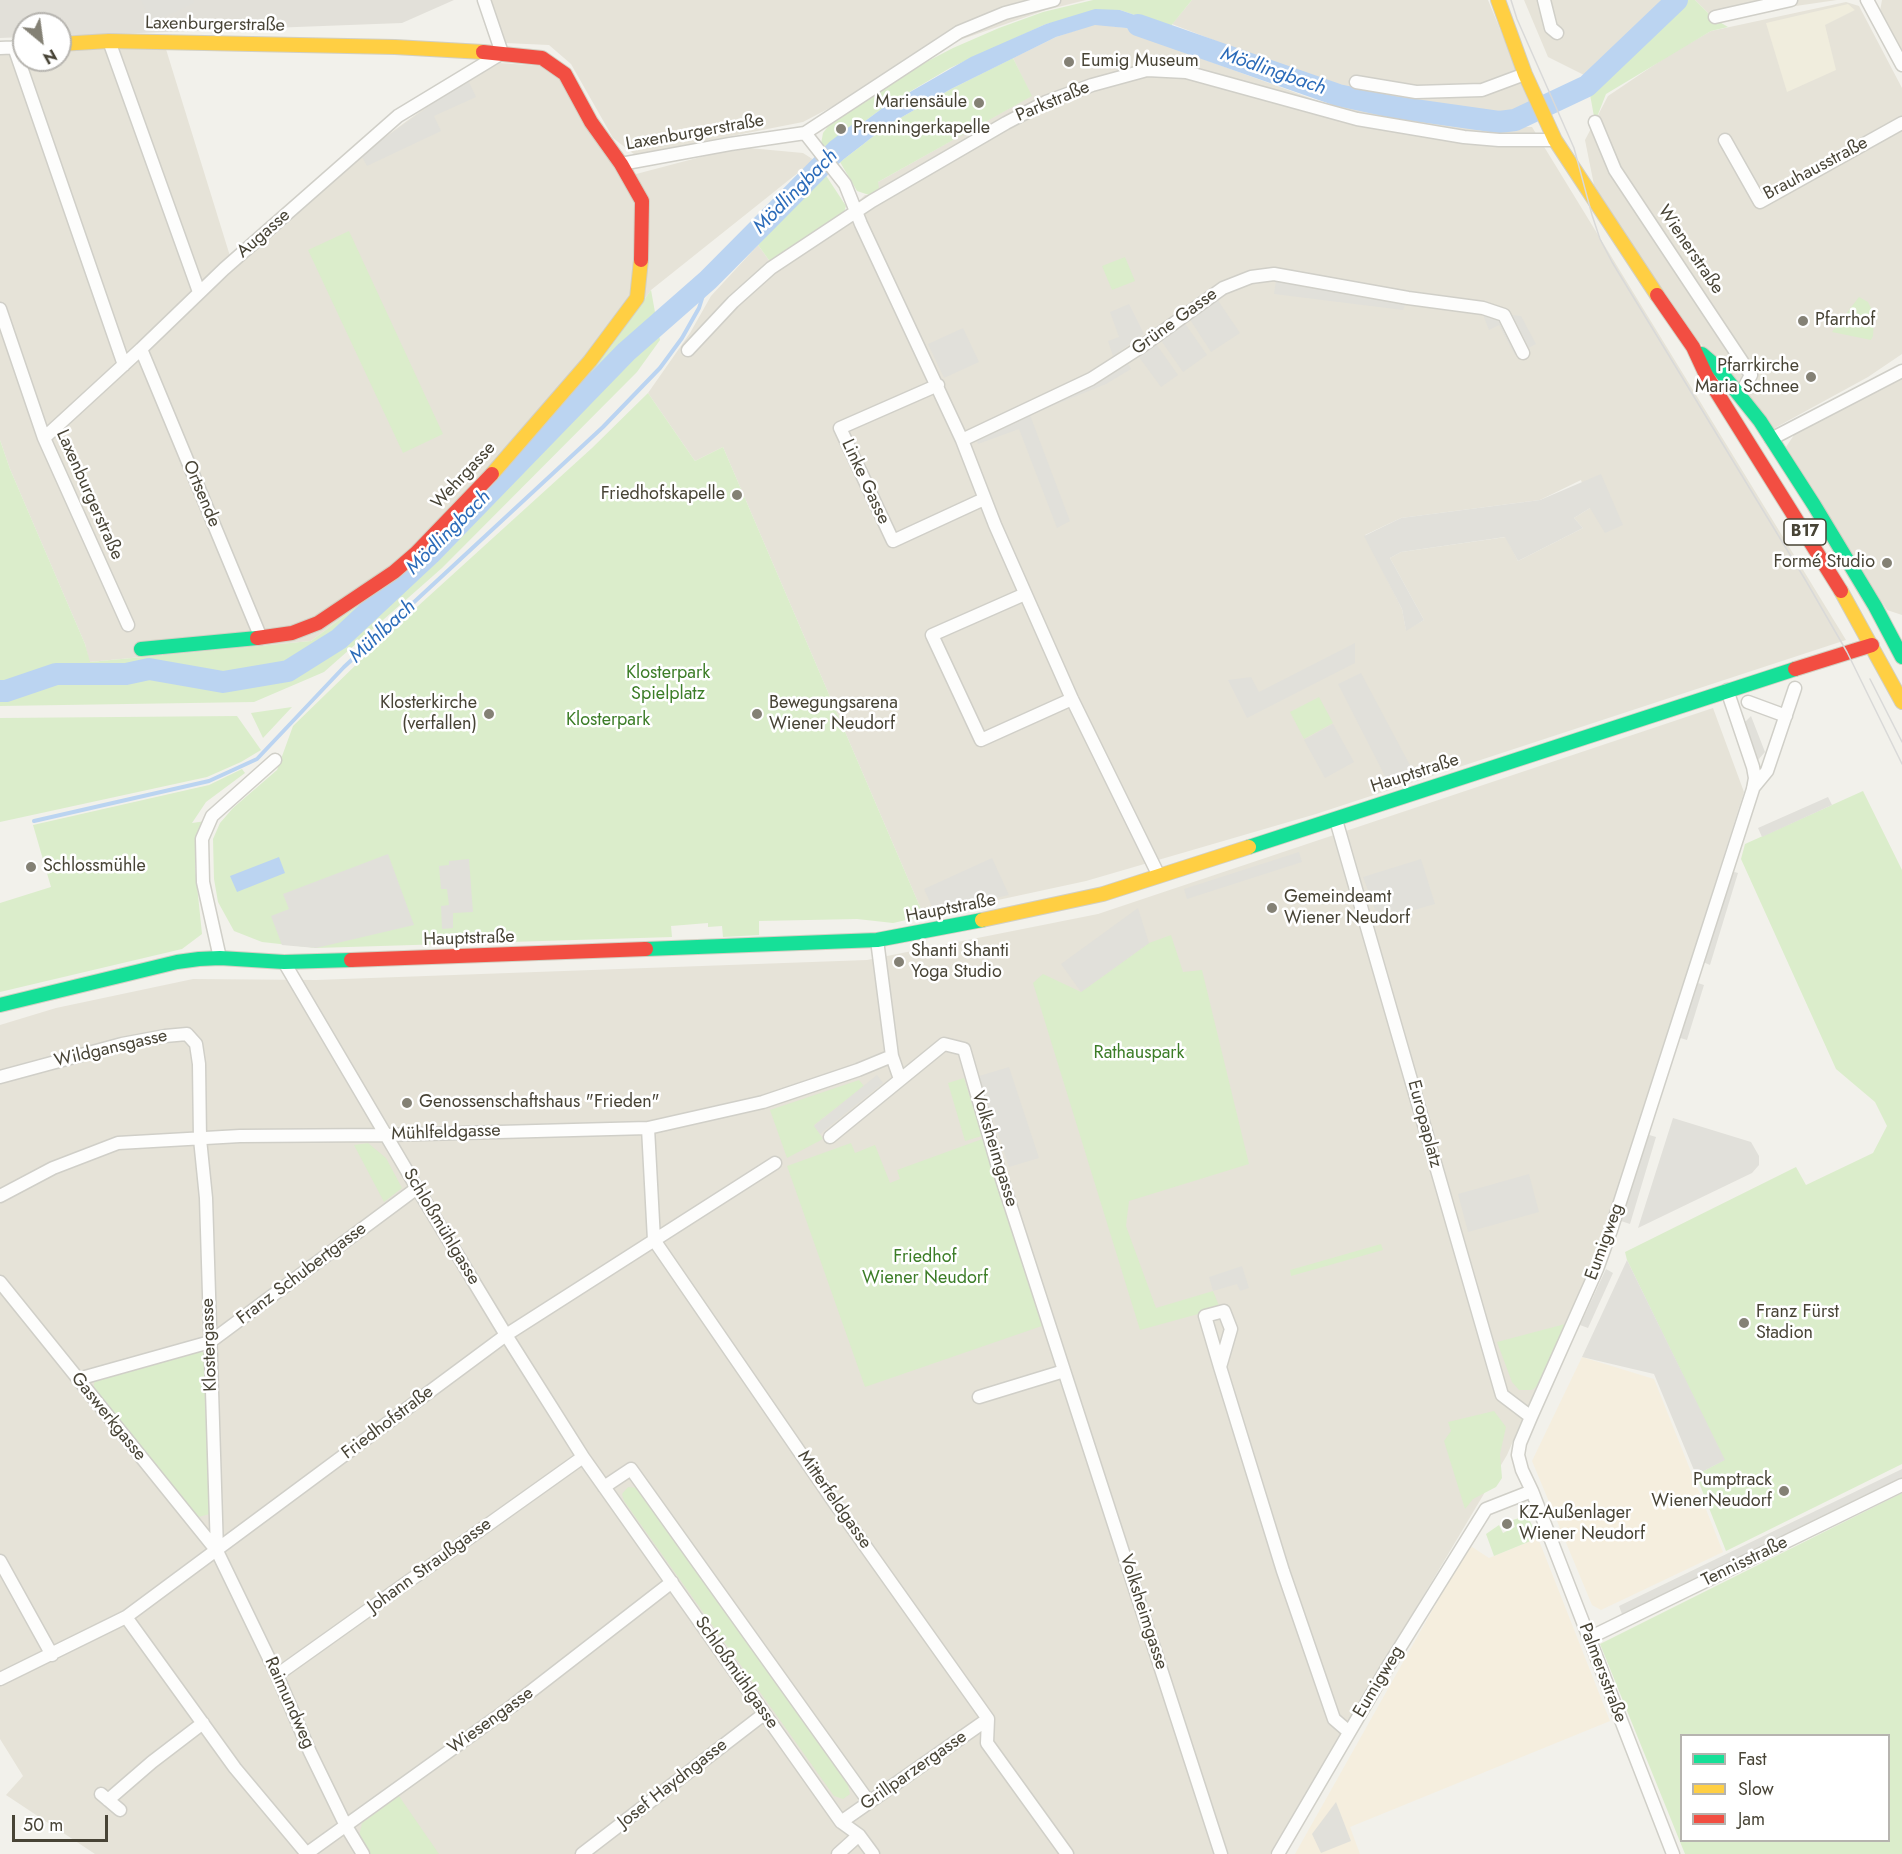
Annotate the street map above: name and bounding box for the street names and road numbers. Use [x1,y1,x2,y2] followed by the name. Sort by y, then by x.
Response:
[145,13,285,37] street label: Laxenburgerstraße
[1013,77,1093,127] street label: Parkstraße
[624,110,766,156] street label: Laxenburgerstraße
[1760,132,1872,206] street label: Brauhausstraße
[1652,201,1728,299] street label: Wienerstraße
[233,205,295,263] street label: Augasse
[1128,284,1222,360] street label: Grüne Gasse
[51,427,127,563] street label: Laxenburgerstraße
[836,436,894,528] street label: Linke Gasse
[428,438,500,514] street label: Wehrgasse
[177,457,225,531] street label: Ortsende
[1784,519,1826,545] road number: B17
[1368,750,1462,798] street label: Hauptstraße
[904,890,998,928] street label: Hauptstraße
[423,927,515,951] street label: Hauptstraße
[52,1026,170,1072] street label: Wildgansgasse
[1402,1078,1446,1170] street label: Europaplatz
[966,1089,1022,1209] street label: Volksheimgasse
[391,1120,501,1146] street label: Mühlfeldgasse
[398,1165,484,1289] street label: Schloßmühlgasse
[1581,1201,1629,1283] street label: Eumigweg
[233,1218,371,1330] street label: Franz Schubertgasse
[198,1298,222,1392] street label: Klostergasse
[66,1368,150,1466] street label: Gaswerkgasse
[338,1381,438,1465] street label: Friedhofstraße
[792,1447,876,1553] street label: Mitterfeldgasse
[364,1514,496,1618] street label: Johann Straußgasse
[1699,1532,1791,1592] street label: Tennisstraße
[1114,1552,1172,1672] street label: Volksheimgasse
[689,1613,783,1733] street label: Schloßmühlgasse
[1573,1620,1631,1726] street label: Palmersstraße
[1349,1642,1409,1722] street label: Eumigweg
[259,1654,319,1752] street label: Raimundweg
[444,1683,538,1759] street label: Wiesengasse
[857,1726,971,1816] street label: Grillparzergasse
[614,1735,732,1833] street label: Josef Haydngasse

